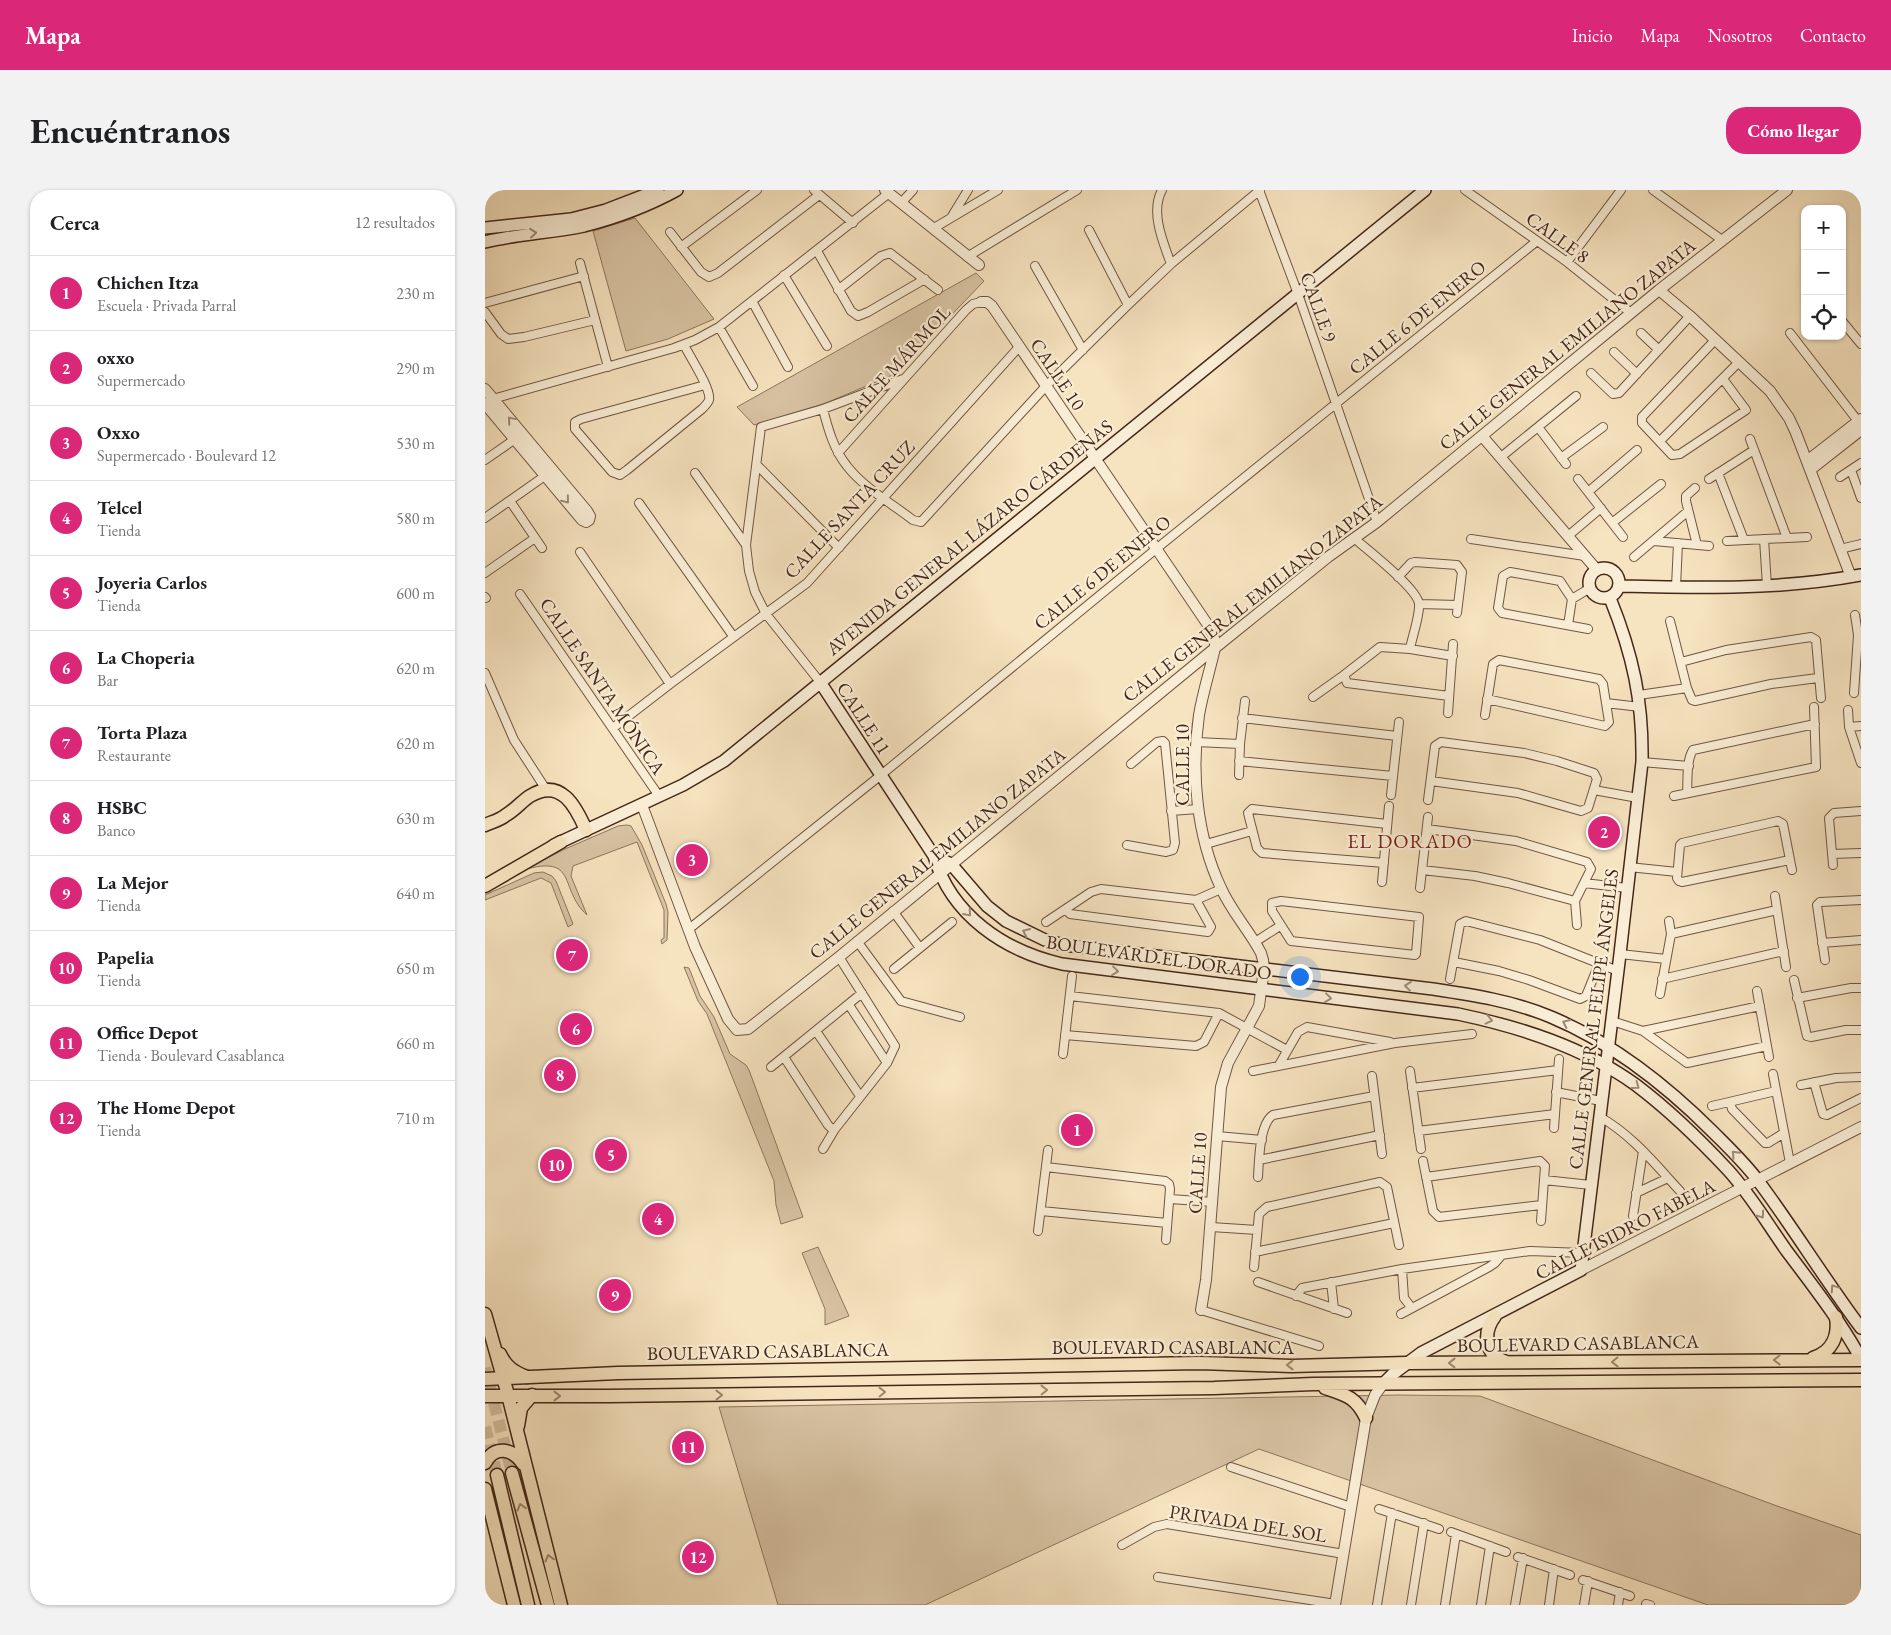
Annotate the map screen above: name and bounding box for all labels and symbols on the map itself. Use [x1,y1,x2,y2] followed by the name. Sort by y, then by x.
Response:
[1521,206,1594,269] street label: CALLE 8
[529,228,537,239] one-way arrow
[1434,232,1701,456] street label: CALLE GENERAL EMILIANO ZAPATA
[1344,254,1491,380] street label: CALLE 6 DE ENERO
[1294,269,1343,345] street label: CALLE 9
[837,300,956,428] street label: CALLE MÁRMOL
[1024,333,1091,415] street label: CALLE 10
[820,414,1118,662] street label: AVENIDA GENERAL LÁZARO CÁRDENAS
[508,416,517,425] one-way arrow
[779,434,921,584] street label: CALLE SANTA CRUZ
[1117,488,1388,708] street label: CALLE GENERAL EMILIANO ZAPATA
[561,495,570,504] one-way arrow
[1029,509,1176,635] street label: CALLE 6 DE ENERO
[534,593,672,780] street label: CALLE SANTA MÓNICA
[831,677,896,759] street label: CALLE 11
[1170,724,1195,806] street label: CALLE 10
[804,741,1071,965] street label: CALLE GENERAL EMILIANO ZAPATA
[1588,813,1620,851] pin: 2
[1347,828,1473,854] district label: EL DORADO
[676,841,708,879] pin: 3
[1563,867,1624,1171] street label: CALLE GENERAL FELIPE ÁNGELES
[962,908,971,917] one-way arrow
[1022,927,1031,938] one-way arrow
[1045,929,1273,986] street label: BOULEVARD EL DORADO
[556,936,588,974] pin: 7
[1287,964,1313,990] your location
[1111,965,1119,976] one-way arrow
[1404,981,1412,992] one-way arrow
[1324,992,1332,1003] one-way arrow
[560,1010,592,1048] pin: 6
[1484,1014,1493,1025] one-way arrow
[1562,1020,1571,1030] one-way arrow
[544,1056,576,1094] pin: 8
[1630,1080,1640,1089] one-way arrow
[1061,1111,1093,1149] pin: 1
[1182,1131,1213,1215] street label: CALLE 10
[595,1136,627,1174] pin: 5
[540,1146,572,1184] pin: 10
[1732,1150,1741,1159] one-way arrow
[1531,1173,1720,1286] street label: CALLE ISIDRO FABELA
[642,1200,674,1238] pin: 4
[1755,1209,1764,1218] one-way arrow
[599,1276,631,1314] pin: 9
[1830,1284,1840,1293] one-way arrow
[1457,1329,1700,1358] street label: BOULEVARD CASABLANCA
[1052,1335,1295,1360] street label: BOULEVARD CASABLANCA
[647,1337,890,1366] street label: BOULEVARD CASABLANCA
[1773,1355,1781,1365] one-way arrow
[1611,1357,1618,1367] one-way arrow
[1448,1358,1456,1368] one-way arrow
[1286,1360,1294,1370] one-way arrow
[1040,1385,1048,1395] one-way arrow
[878,1387,886,1398] one-way arrow
[715,1389,723,1400] one-way arrow
[553,1391,561,1401] one-way arrow
[672,1428,704,1466] pin: 11
[1167,1499,1328,1548] street label: PRIVADA DEL SOL
[517,1504,527,1512] one-way arrow
[682,1538,714,1576] pin: 12
[544,1554,554,1562] one-way arrow

